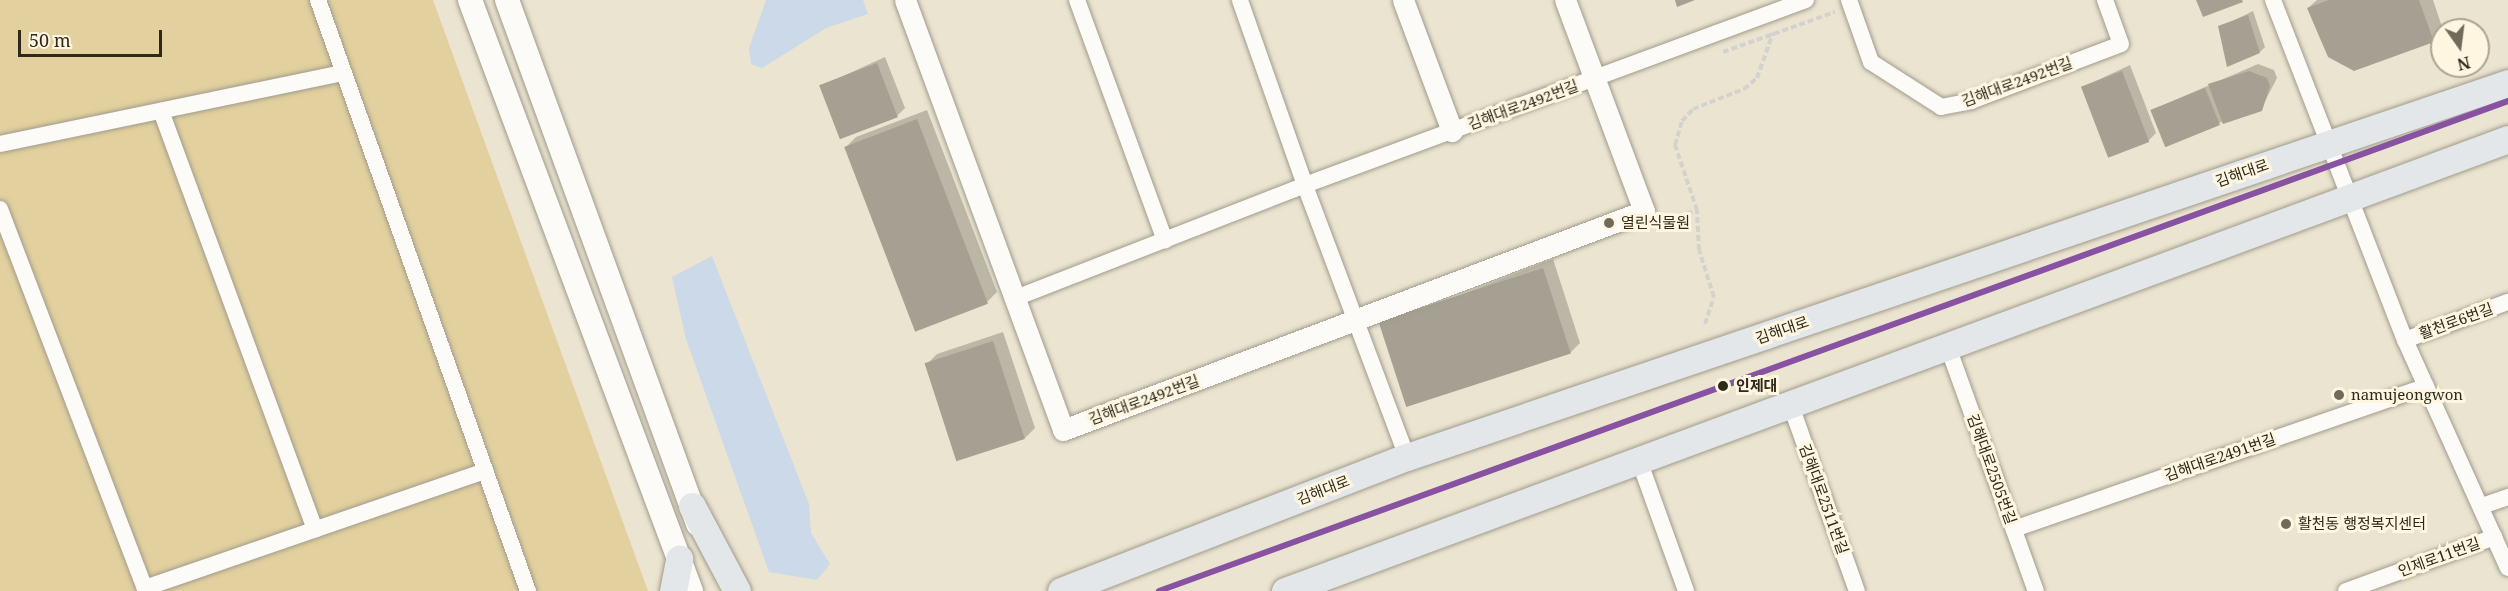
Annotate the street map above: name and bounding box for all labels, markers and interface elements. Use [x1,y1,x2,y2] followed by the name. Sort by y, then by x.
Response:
[21,18,165,56] scale bar
[2430,18,2490,78] north arrow
[29,28,71,52] text: 50 m
[2455,51,2473,76] text: N
[1959,54,2075,110] street label: 김해대로2492번길
[1465,77,1581,133] street label: 김해대로2492번길
[2213,156,2271,190] street label: 김해대로
[1621,214,1690,232] place label: 열린식물원
[1602,216,1616,230] marker: 열린식물원
[2417,299,2495,343] street label: 활천로6번길
[1753,313,1811,347] street label: 김해대로
[1086,372,1202,428] street label: 김해대로2492번길
[1714,377,1732,395] marker: 인제대
[1736,377,1777,395] place label: 인제대
[2351,386,2463,404] place label: namujeongwon
[2332,388,2346,402] marker: namujeongwon
[1964,411,2020,527] street label: 김해대로2505번길
[2162,430,2278,484] street label: 김해대로2491번길
[1796,441,1852,557] street label: 김해대로2511번길
[1294,472,1352,508] street label: 김해대로
[2298,515,2426,533] place label: 활천동 행정복지센터
[2279,517,2293,531] marker: 활천동 행정복지센터
[2396,534,2482,580] street label: 인제로11번길

